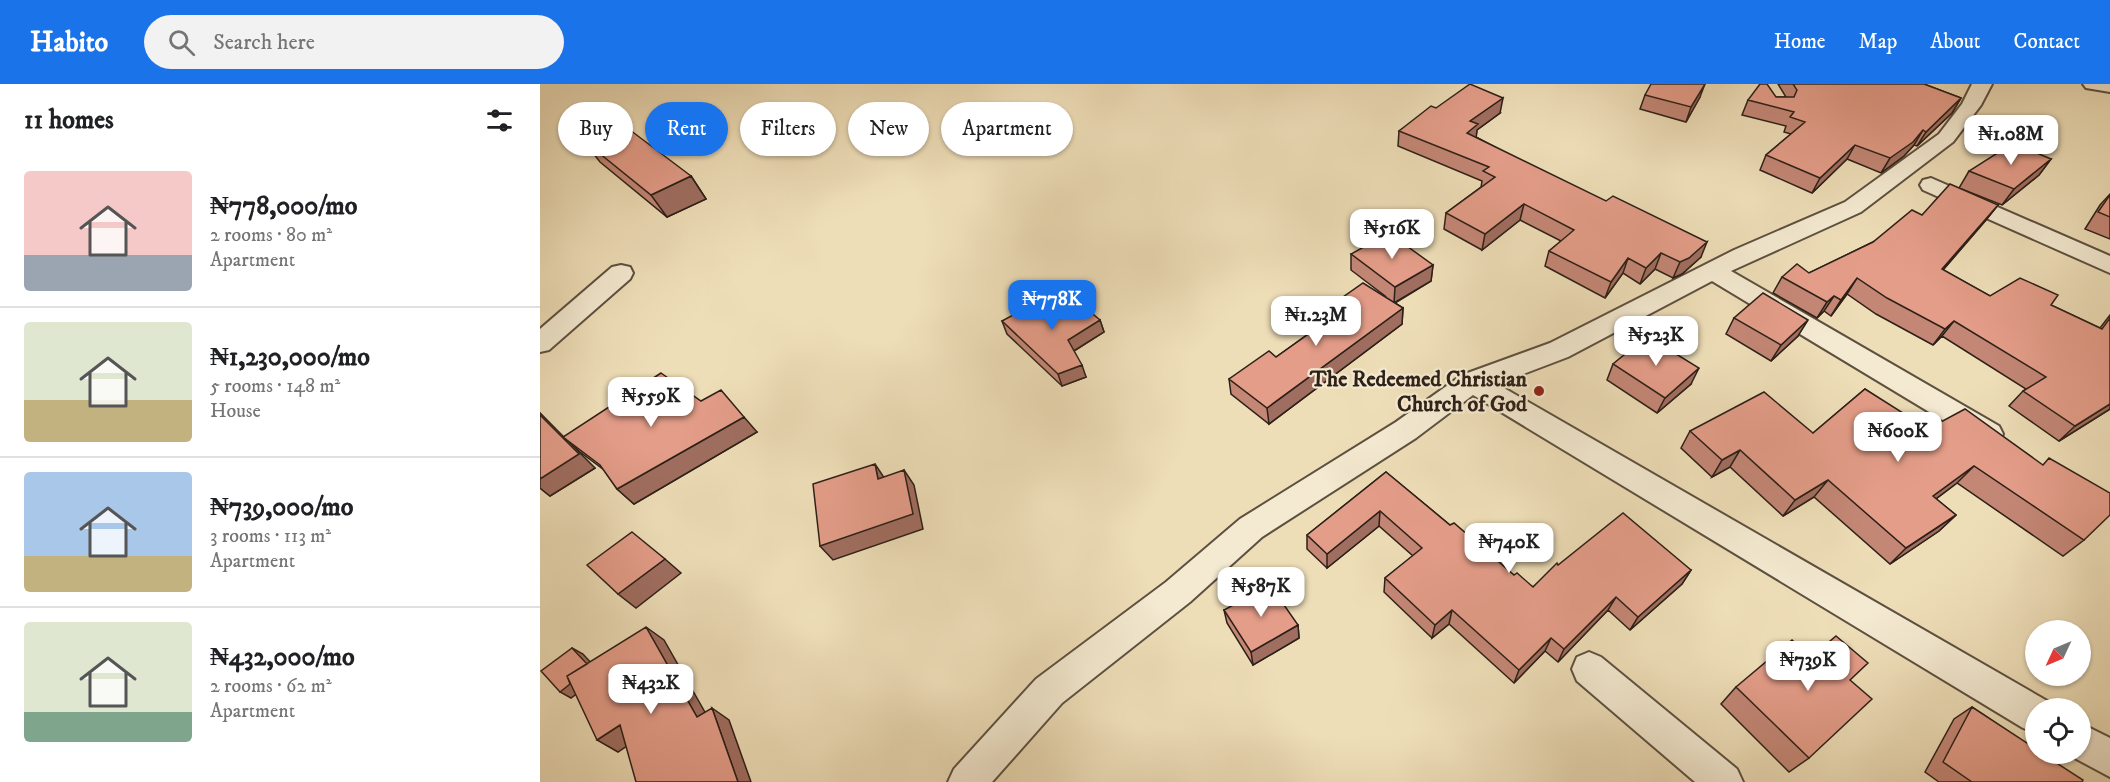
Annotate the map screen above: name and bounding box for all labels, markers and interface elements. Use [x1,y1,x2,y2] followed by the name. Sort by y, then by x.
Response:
[144,15,564,69] search box
[30,25,108,60] text: Habito
[165,26,198,59] icon: search
[213,29,315,56] text: Search here
[1774,29,1826,55] text: Home
[1859,29,1897,55] text: Map
[1930,29,1981,55] text: About
[2014,29,2080,55] text: Contact
[558,102,633,156] chip: Buy
[645,102,728,156] chip: Rent
[740,102,836,156] chip: Filters
[848,102,929,156] chip: New
[941,102,1073,156] chip: Apartment
[24,104,114,137] text: 11 homes
[483,104,516,137] icon: filters
[1962,115,2060,166] pin: ₦1.08M
[1978,122,2044,147] text: ₦1.08M
[210,190,357,223] text: ₦778,000/mo
[72,195,144,267] icon: home
[1350,209,1434,260] pin: ₦516K
[1364,216,1420,241] text: ₦516K
[210,223,332,248] text: 2 rooms · 80 m²
[210,248,295,273] text: Apartment
[1010,280,1094,331] pin: ₦778K
[1022,287,1082,312] text: ₦778K
[1267,296,1365,347] pin: ₦1.23M
[1285,303,1347,328] text: ₦1.23M
[1614,316,1698,367] pin: ₦523K
[1628,323,1684,348] text: ₦523K
[210,341,370,374] text: ₦1,230,000/mo
[72,346,144,418] icon: home
[1309,366,1528,418] place label: The Redeemed Christian Church of God
[210,374,340,399] text: 5 rooms · 148 m²
[609,377,693,428] pin: ₦559K
[622,384,680,409] text: ₦559K
[1532,384,1546,398] marker: The Redeemed Christian Church of God
[210,399,261,424] text: House
[1856,412,1940,463] pin: ₦600K
[1868,419,1928,444] text: ₦600K
[210,491,353,524] text: ₦739,000/mo
[72,496,144,568] icon: home
[1467,523,1551,574] pin: ₦740K
[210,524,331,549] text: 3 rooms · 113 m²
[1479,530,1539,555] text: ₦740K
[210,549,295,574] text: Apartment
[1219,567,1303,618] pin: ₦587K
[1232,574,1290,599] text: ₦587K
[2025,620,2091,686] north arrow
[2025,620,2091,764] map controls
[210,641,355,674] text: ₦432,000/mo
[1766,641,1850,692] pin: ₦739K
[72,646,144,718] icon: home
[1780,648,1836,673] text: ₦739K
[609,664,693,715] pin: ₦432K
[622,671,680,696] text: ₦432K
[210,674,332,699] text: 2 rooms · 62 m²
[2025,698,2091,764] button: locate
[210,699,295,724] text: Apartment

